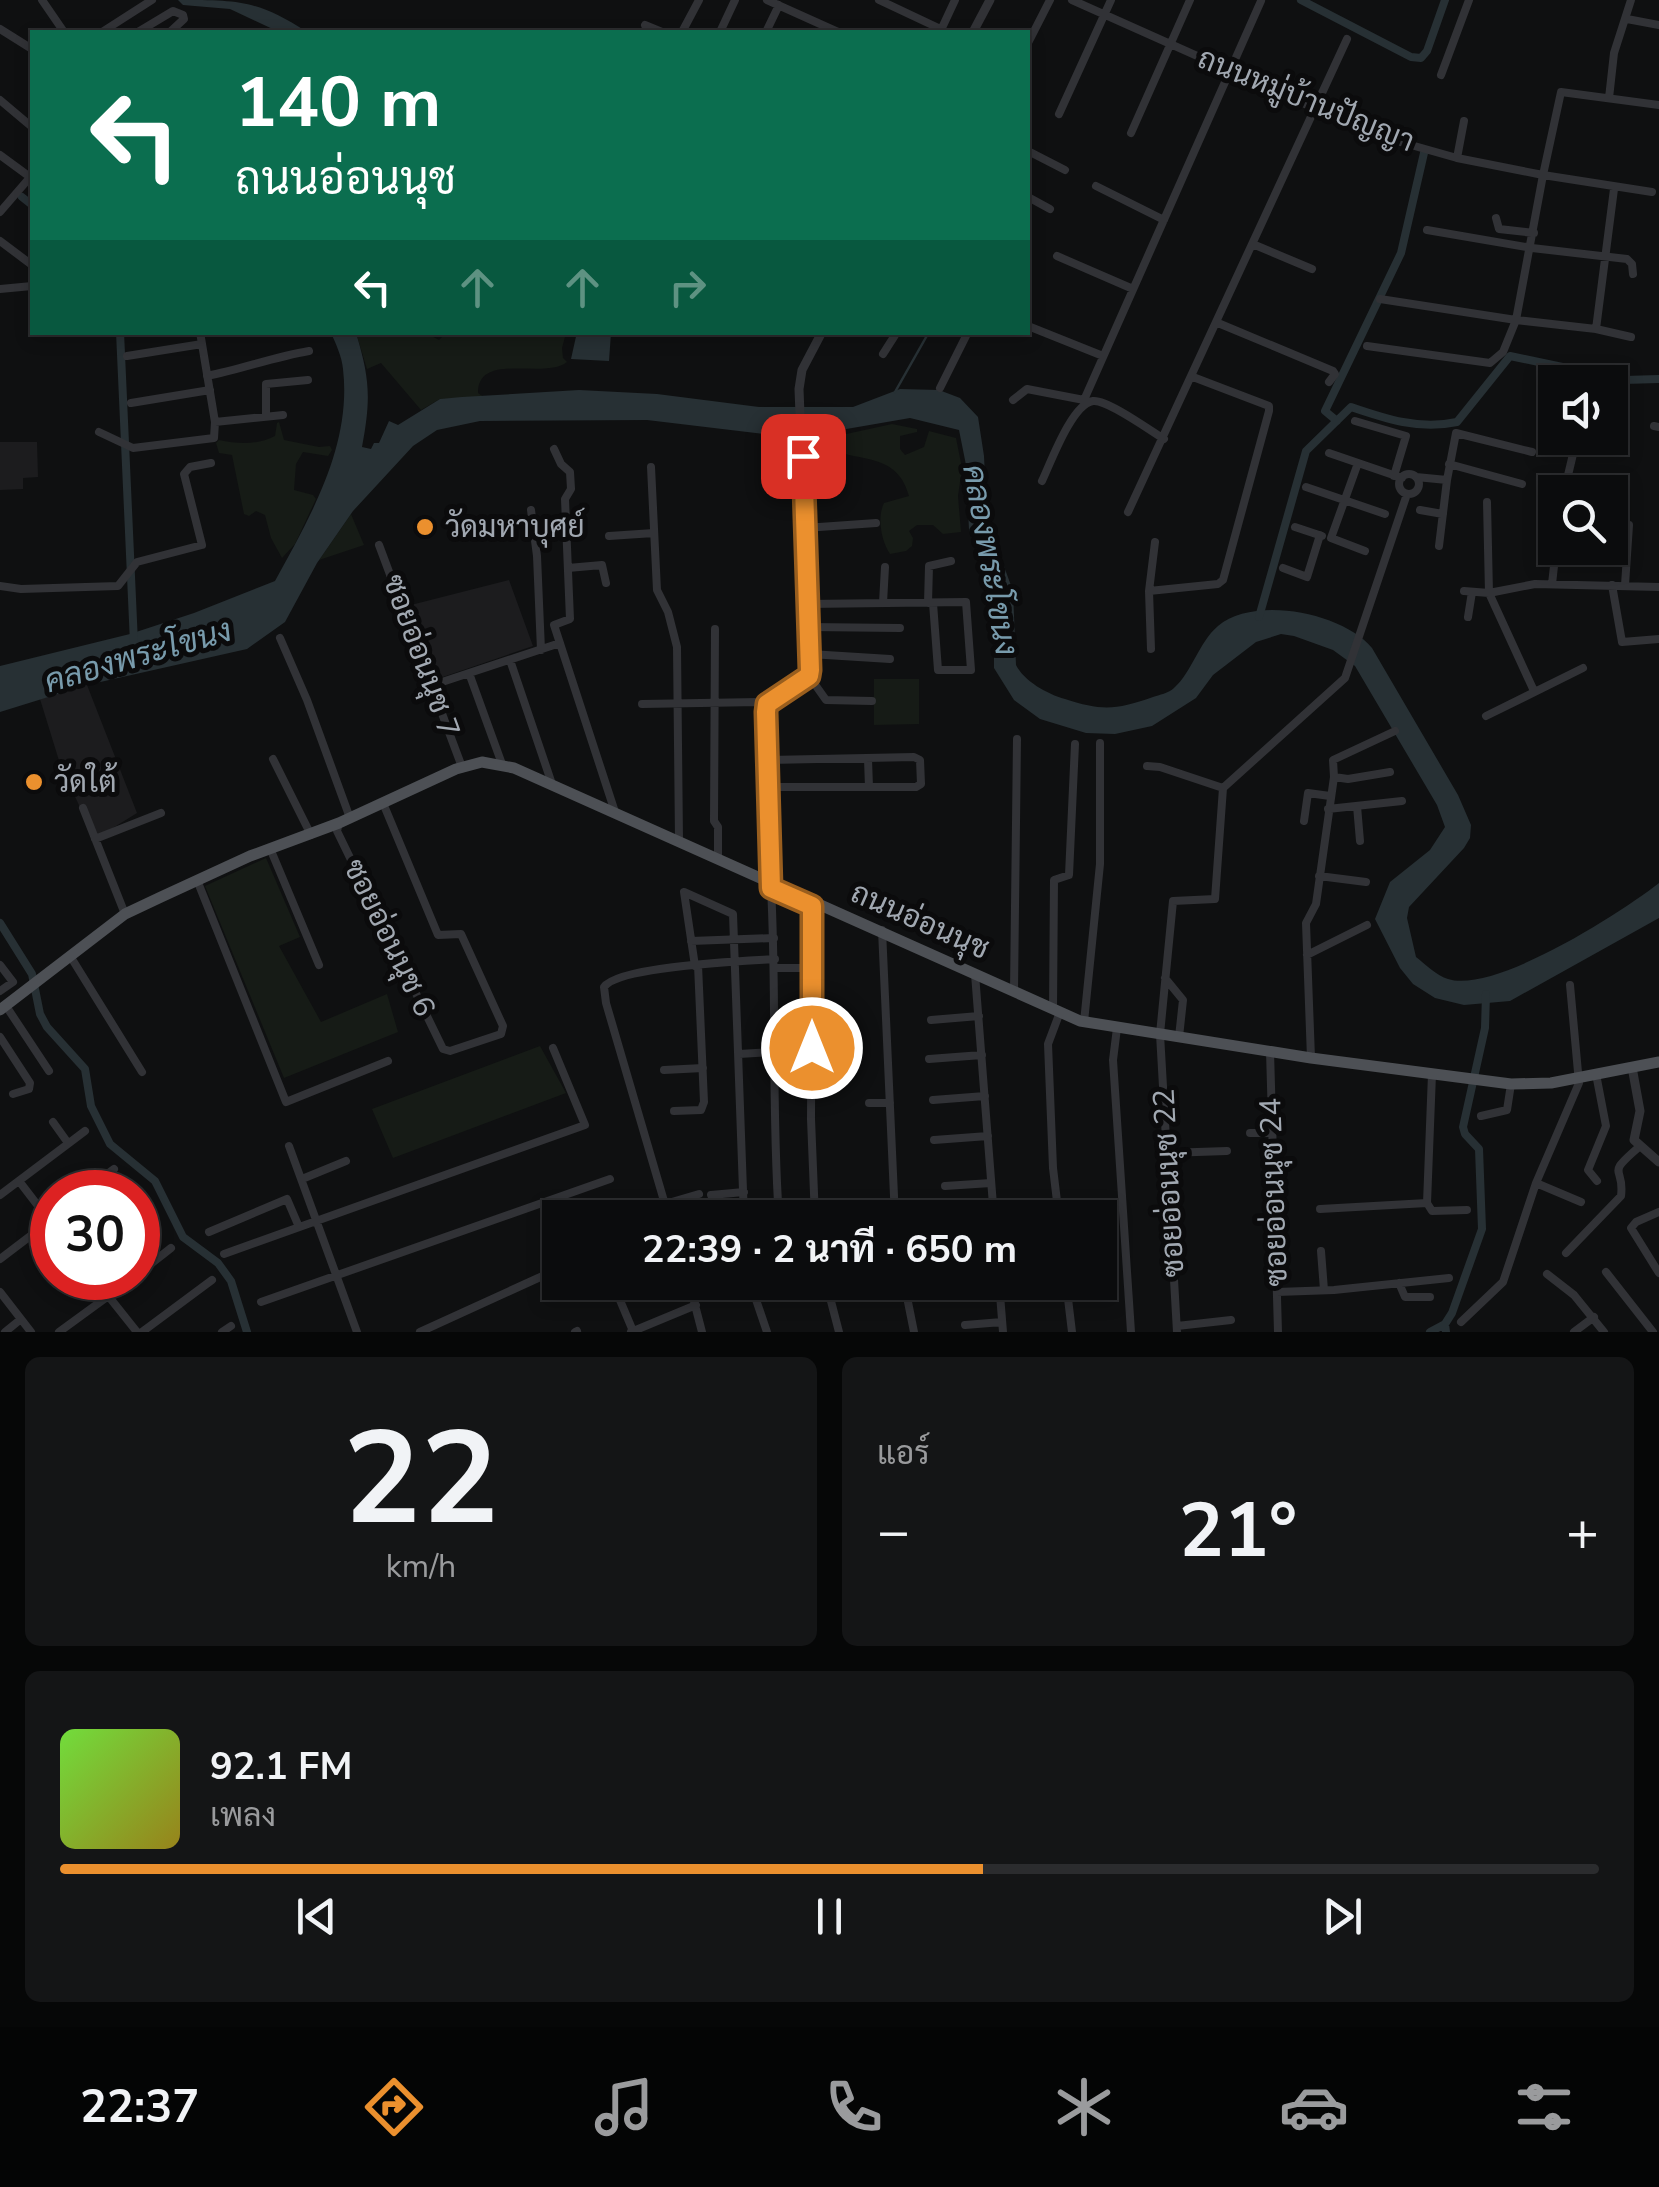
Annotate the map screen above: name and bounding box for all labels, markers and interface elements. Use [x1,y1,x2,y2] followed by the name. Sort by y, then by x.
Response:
[1192,37,1421,162] street label: ถนนหมู่บ้านปัญญา
[235,55,441,151] text: 140 m
[70,70,200,200] icon: left
[235,149,456,210] text: ถนนอ่อนนุช
[345,260,400,315] icon: left
[450,260,505,315] icon: ahead
[555,260,610,315] icon: ahead
[660,260,715,315] icon: right
[1538,365,1628,565] map controls
[1538,365,1628,455] button: sound
[761,414,846,499] pin
[776,429,831,484] icon: arrive
[952,461,1028,659] water label: คลองพระโขนง
[1538,475,1628,565] button: search
[445,507,585,548] place label: วัดมหาบุศย์
[414,516,436,538] marker: วัดมหาบุศย์
[373,569,469,743] street label: ซอยอ่อนนุช 7
[39,609,237,703] water label: คลองพระโขนง
[54,761,117,803] place label: วัดใต้
[23,771,45,793] marker: วัดใต้
[333,852,445,1024] street label: ซอยอ่อนนุช 6
[844,872,996,970] street label: ถนนอ่อนนุช
[760,996,864,1100] position arrow
[1144,1088,1194,1278] street label: ซอยอ่อนนุช 22
[1250,1097,1298,1287] street label: ซอยอ่อนนุช 24
[30,1170,160,1300] speed limit sign: 30
[642,1224,1017,1275] text: 22:39 · 2 นาที · 650 m
[343,1391,499,1568] text: 22
[877,1432,930,1475] text: แอร์
[1179,1480,1297,1582] text: 21°
[877,1494,910,1569] text: −
[1566,1494,1599,1569] text: +
[386,1545,456,1588] text: km/h
[210,1741,352,1792] text: 92.1 FM
[210,1794,276,1837] text: เพลง
[289,1889,344,1944] icon: previous
[802,1889,857,1944] icon: pause
[1315,1889,1370,1944] icon: next
[359,2072,429,2142] icon: directions
[589,2072,659,2142] icon: music
[819,2072,889,2142] icon: phone
[1049,2072,1119,2142] icon: climate
[1279,2072,1349,2142] icon: car
[1509,2072,1579,2142] icon: filters
[80,2077,199,2138] text: 22:37

